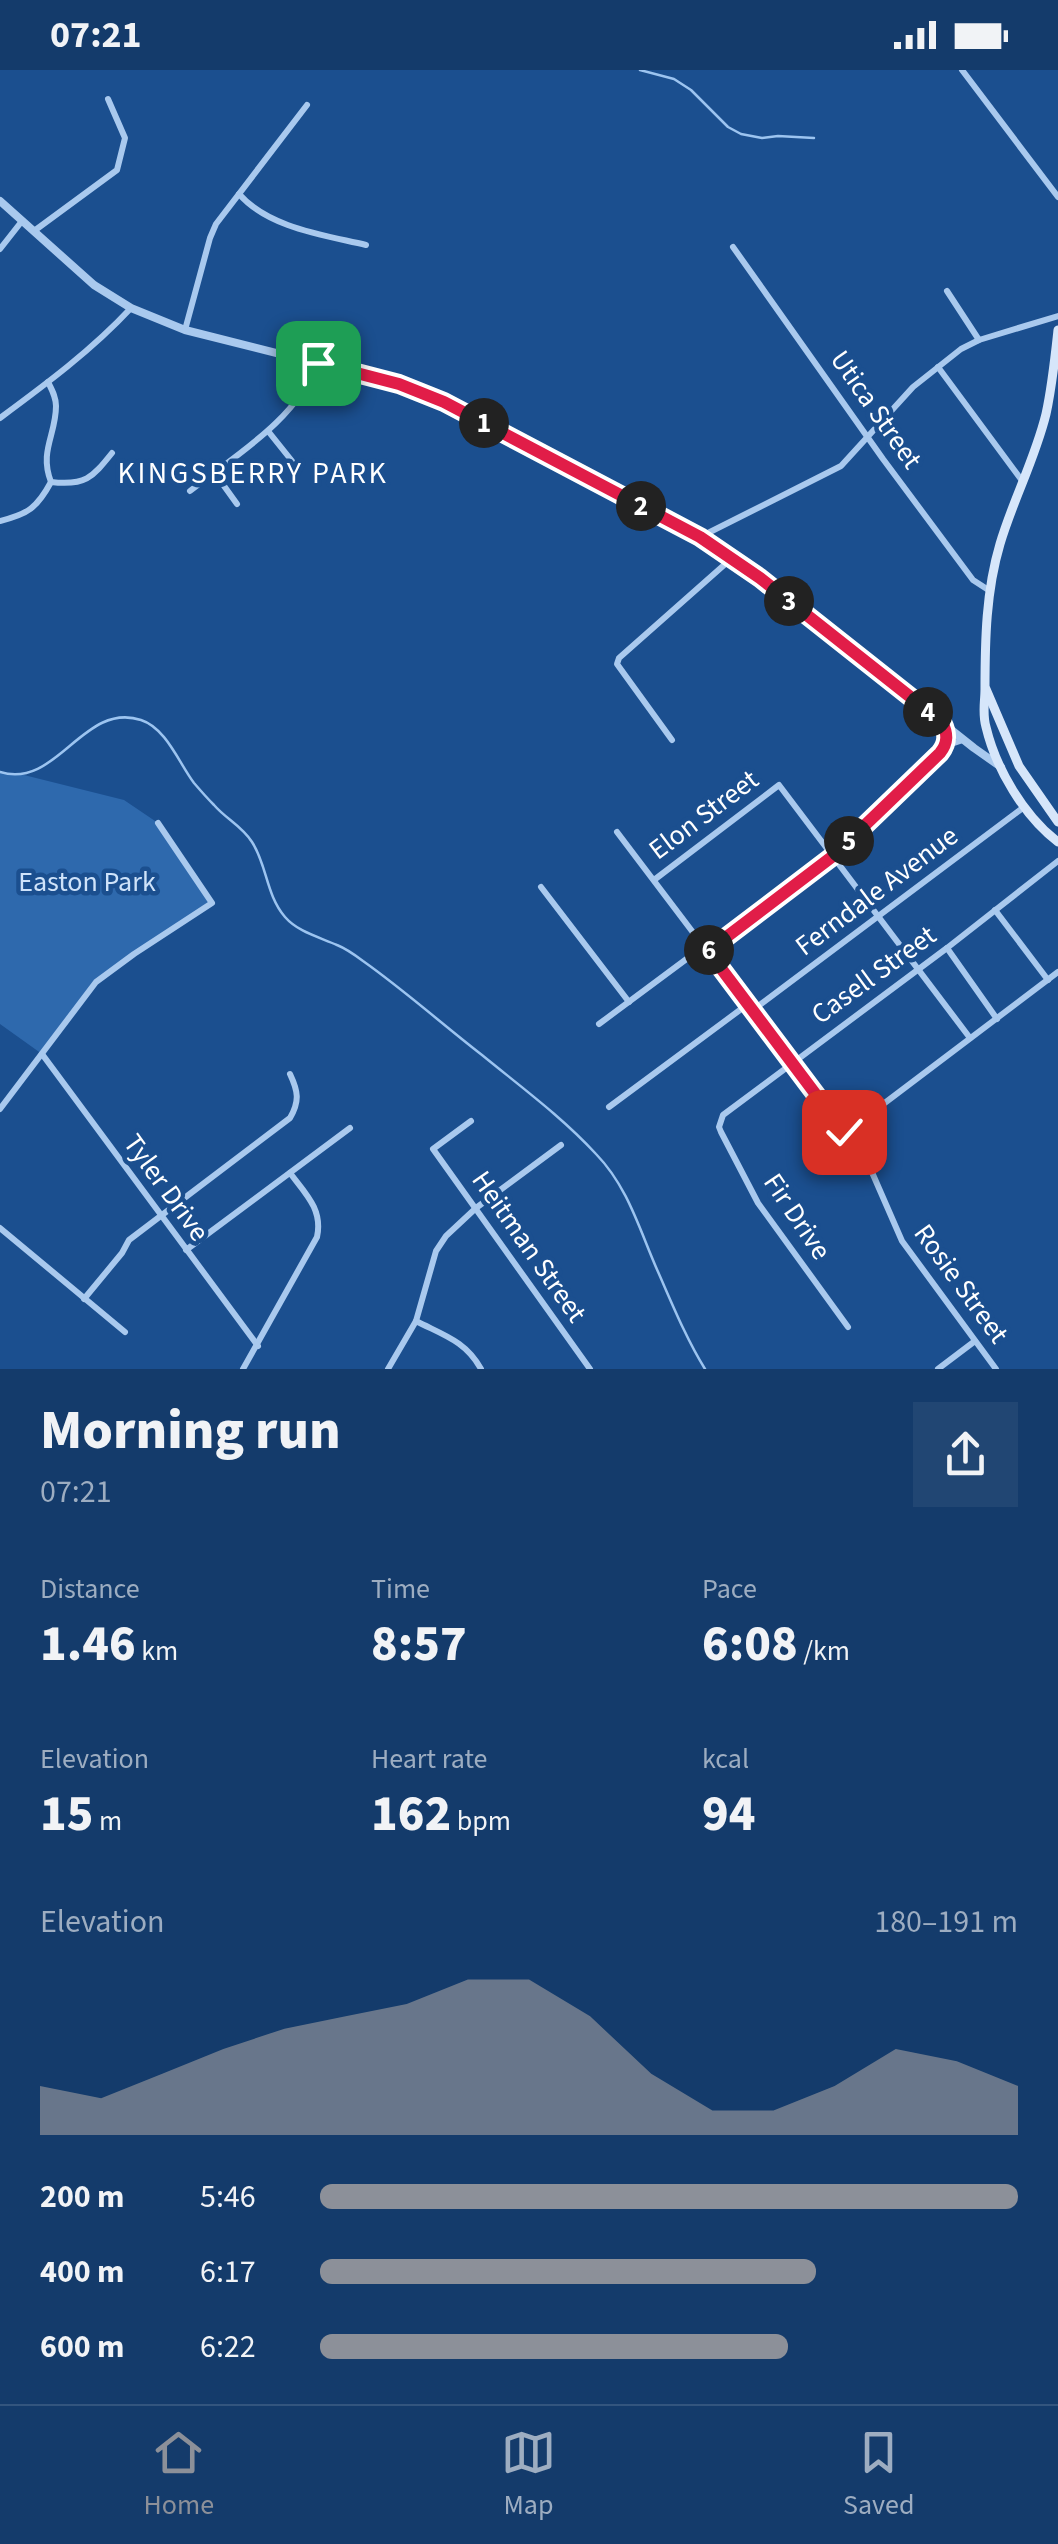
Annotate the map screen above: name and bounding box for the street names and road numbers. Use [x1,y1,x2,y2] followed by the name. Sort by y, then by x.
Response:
[821,342,932,477] street label: Utica Street
[640,760,767,869] street label: Elon Street
[787,816,966,965] street label: Ferndale Avenue
[803,915,945,1034] street label: Casell Street
[114,1126,219,1250] street label: Tyler Drive
[462,1163,597,1331] street label: Heitman Street
[754,1165,841,1268] street label: Fir Drive
[904,1216,1019,1352] street label: Rosie Street

